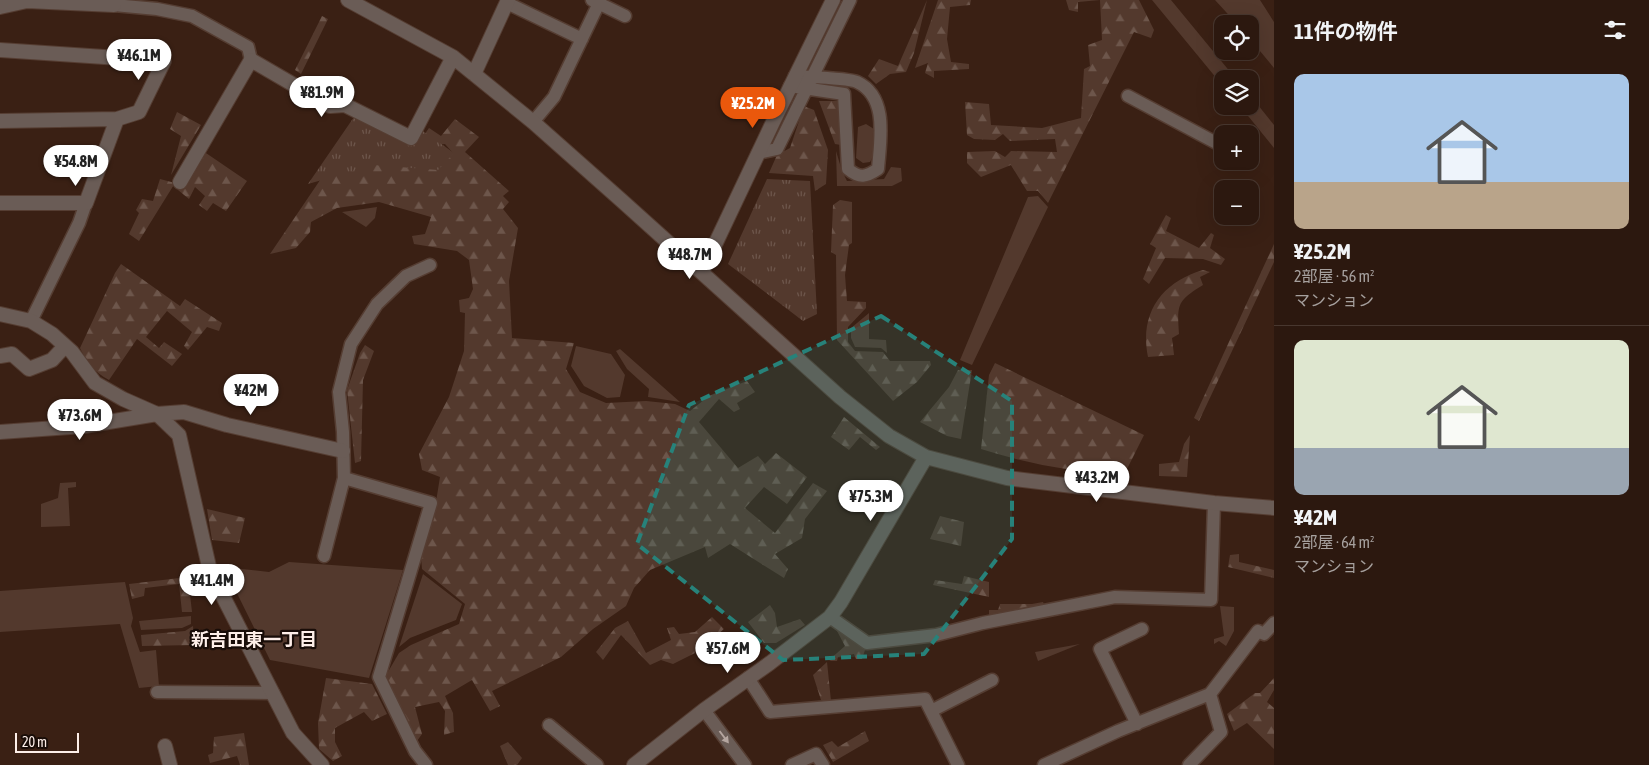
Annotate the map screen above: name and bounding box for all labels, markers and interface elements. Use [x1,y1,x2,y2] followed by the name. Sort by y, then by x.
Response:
[1214,15,1259,225] map controls
[1214,15,1259,60] button: locate
[1601,16,1629,44] icon: filters
[1294,19,1398,43] text: 11件の物件
[98,38,180,81] pin: ¥46.1M
[117,46,161,64] text: ¥46.1M
[1214,70,1259,115] button: layers
[281,76,363,118] pin: ¥81.9M
[300,83,344,101] text: ¥81.9M
[712,86,794,129] pin: ¥25.2M
[731,94,775,112] text: ¥25.2M
[1417,107,1507,197] icon: home
[1214,125,1259,170] button: +
[35,144,117,187] pin: ¥54.8M
[54,152,98,170] text: ¥54.8M
[1214,180,1259,225] button: −
[649,238,731,280] pin: ¥48.7M
[1294,239,1351,263] text: ¥25.2M
[668,245,712,263] text: ¥48.7M
[1294,267,1375,285] text: 2部屋 · 56 m²
[1294,291,1374,309] text: マンション
[1417,372,1507,462] icon: home
[221,374,281,416] pin: ¥42M
[235,381,267,399] text: ¥42M
[39,398,121,441] pin: ¥73.6M
[58,406,102,424] text: ¥73.6M
[1056,460,1138,503] pin: ¥43.2M
[1075,468,1119,486] text: ¥43.2M
[830,480,912,522] pin: ¥75.3M
[849,487,893,505] text: ¥75.3M
[1294,505,1337,529] text: ¥42M
[1294,533,1375,551] text: 2部屋 · 64 m²
[1294,557,1374,575] text: マンション
[171,564,253,606] pin: ¥41.4M
[190,571,234,589] text: ¥41.4M
[191,629,317,650] district label: 新吉田東一丁目
[687,632,769,674] pin: ¥57.6M
[706,639,750,657] text: ¥57.6M
[15,730,79,753] scale bar
[719,730,729,744] one-way arrow
[22,734,47,750] text: 20 m

